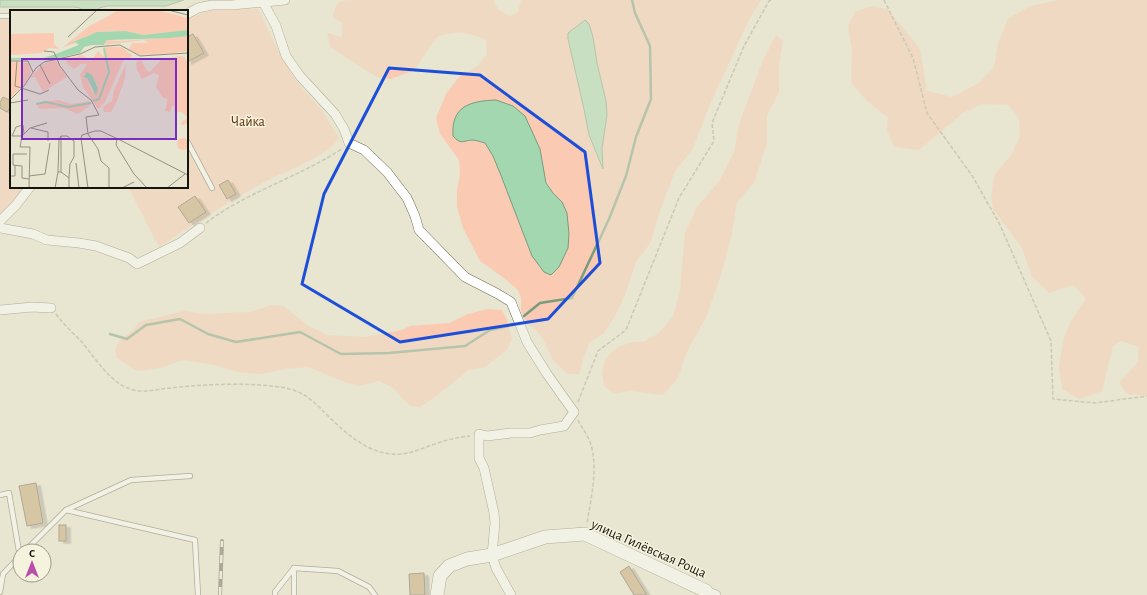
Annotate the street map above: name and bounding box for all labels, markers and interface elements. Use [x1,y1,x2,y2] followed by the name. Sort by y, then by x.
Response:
[10,10,188,188] inset map
[231,115,266,129] park label: Чайка
[588,517,709,581] street label: улица Гилёвская Роща
[12,543,52,583] north arrow
[29,548,35,559] text: С

